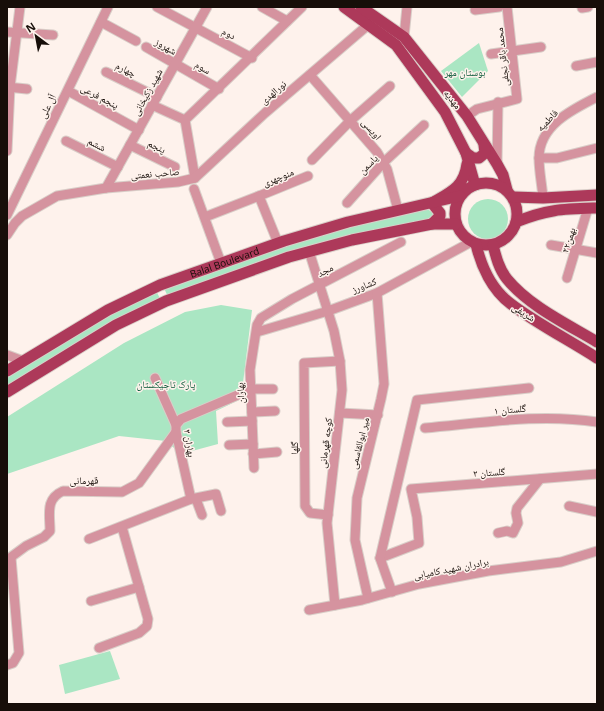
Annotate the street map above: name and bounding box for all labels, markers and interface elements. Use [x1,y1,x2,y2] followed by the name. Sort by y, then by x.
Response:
[16,16,56,56] north arrow
[23,18,38,36] text: N
[219,24,238,43] street label: دوم
[492,27,512,87] street label: محمد باقر نجفی
[152,34,180,58] street label: شهروز
[192,57,214,78] street label: سوم
[113,58,139,81] street label: چهارم
[443,65,486,79] park label: بوستان مهر
[128,66,166,118] street label: شهید زکیخانی
[257,77,289,107] street label: نورالهدی
[78,80,121,113] street label: پنجم فرعی
[441,86,465,112] street label: مهدیه
[35,91,59,120] street label: آل علی
[533,106,561,134] street label: فاطمیه
[359,115,385,143] street label: اویسی
[85,134,109,156] street label: ششم
[145,136,168,157] street label: پنجم
[355,151,381,177] street label: یاسمن
[130,164,180,182] street label: صاحب نعمتی
[260,164,296,190] street label: منوچهری
[558,226,578,254] street label: ۲۲بهمن
[188,243,261,281] street label: Balal Boulevard
[315,260,336,280] street label: مجد
[349,274,379,297] street label: کشاورز
[510,299,539,325] street label: شریفی
[137,377,195,391] park label: پارک تاجیکستان
[232,382,248,404] street label: بهاران
[493,401,527,417] street label: گلستان ۱
[346,415,372,470] street label: میر ابوالقاسمی
[315,417,335,469] street label: کوچه قهرمانی
[181,428,199,458] street label: بهاران ۲
[287,441,301,455] street label: گلها
[472,464,506,480] street label: گلستان ۲
[70,473,98,487] street label: قهرمانی
[412,554,490,582] street label: برادران شهید کامیابی

